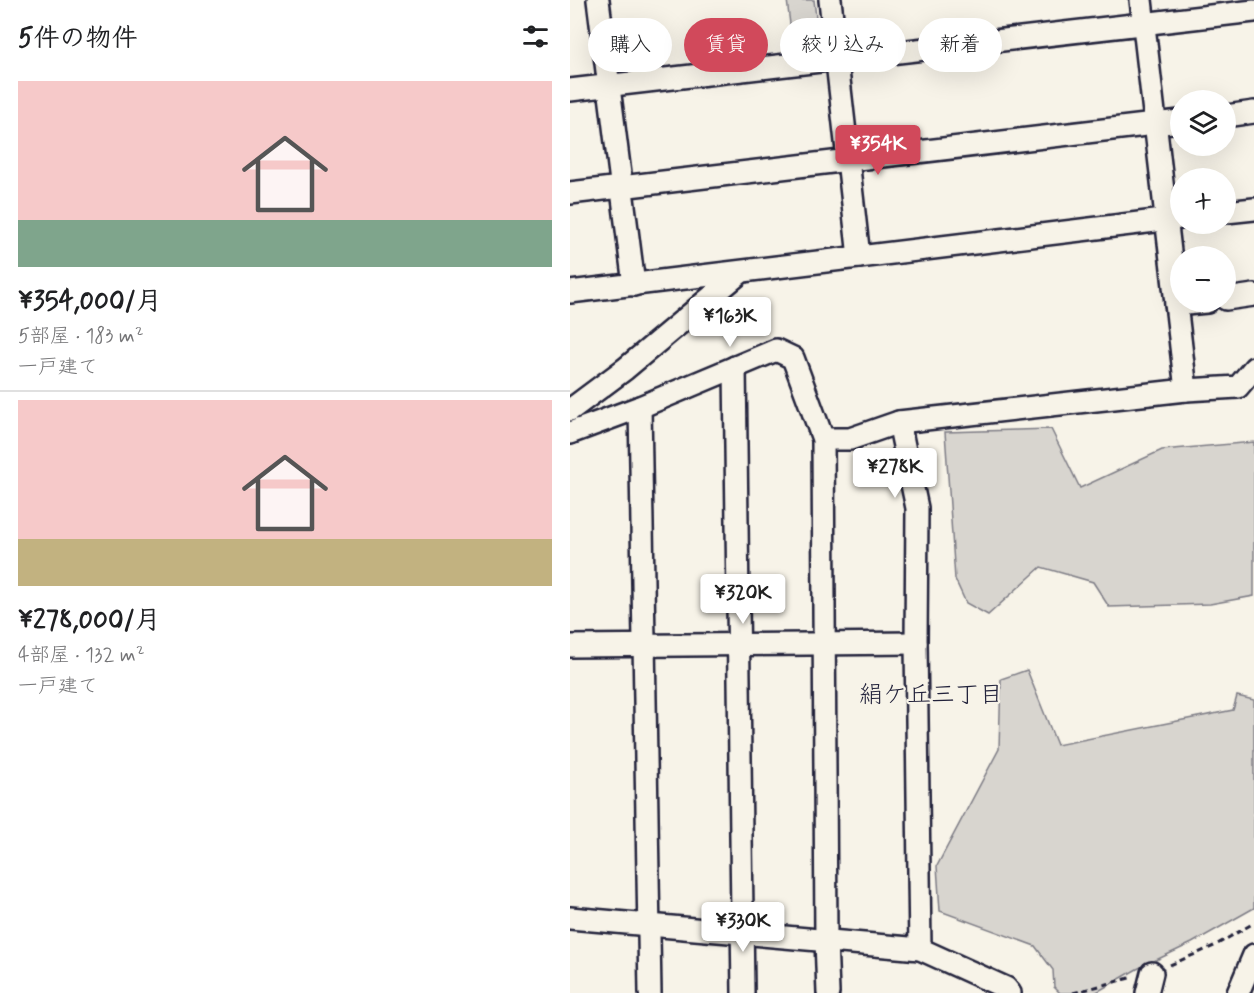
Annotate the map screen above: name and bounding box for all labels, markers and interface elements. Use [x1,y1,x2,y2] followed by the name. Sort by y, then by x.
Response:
[588,18,672,72] chip: 購入
[684,18,768,72] chip: 賃貸
[780,18,906,72] chip: 絞り込み
[918,18,1002,72] chip: 新着
[519,20,552,53] icon: filters
[18,22,138,56] text: 5件の物件
[1170,90,1236,312] map controls
[1170,90,1236,156] button: layers
[231,120,339,228] icon: home
[836,125,920,176] pin: ¥354K
[849,131,907,158] text: ¥354K
[1170,168,1236,234] button: +
[1170,246,1236,312] button: −
[18,285,162,319] text: ¥354,000/月
[688,297,772,348] pin: ¥163K
[703,303,757,330] text: ¥163K
[18,323,144,350] text: 5部屋 · 183 m²
[18,354,98,381] text: 一戸建て
[231,439,339,547] icon: home
[853,448,937,499] pin: ¥278K
[867,454,923,481] text: ¥278K
[701,574,785,625] pin: ¥320K
[714,580,772,607] text: ¥320K
[18,604,161,638] text: ¥278,000/月
[18,642,145,669] text: 4部屋 · 132 m²
[18,673,98,700] text: 一戸建て
[859,680,1003,711] district label: 絹ケ丘三丁目
[701,902,785,953] pin: ¥330K
[715,908,771,935] text: ¥330K

